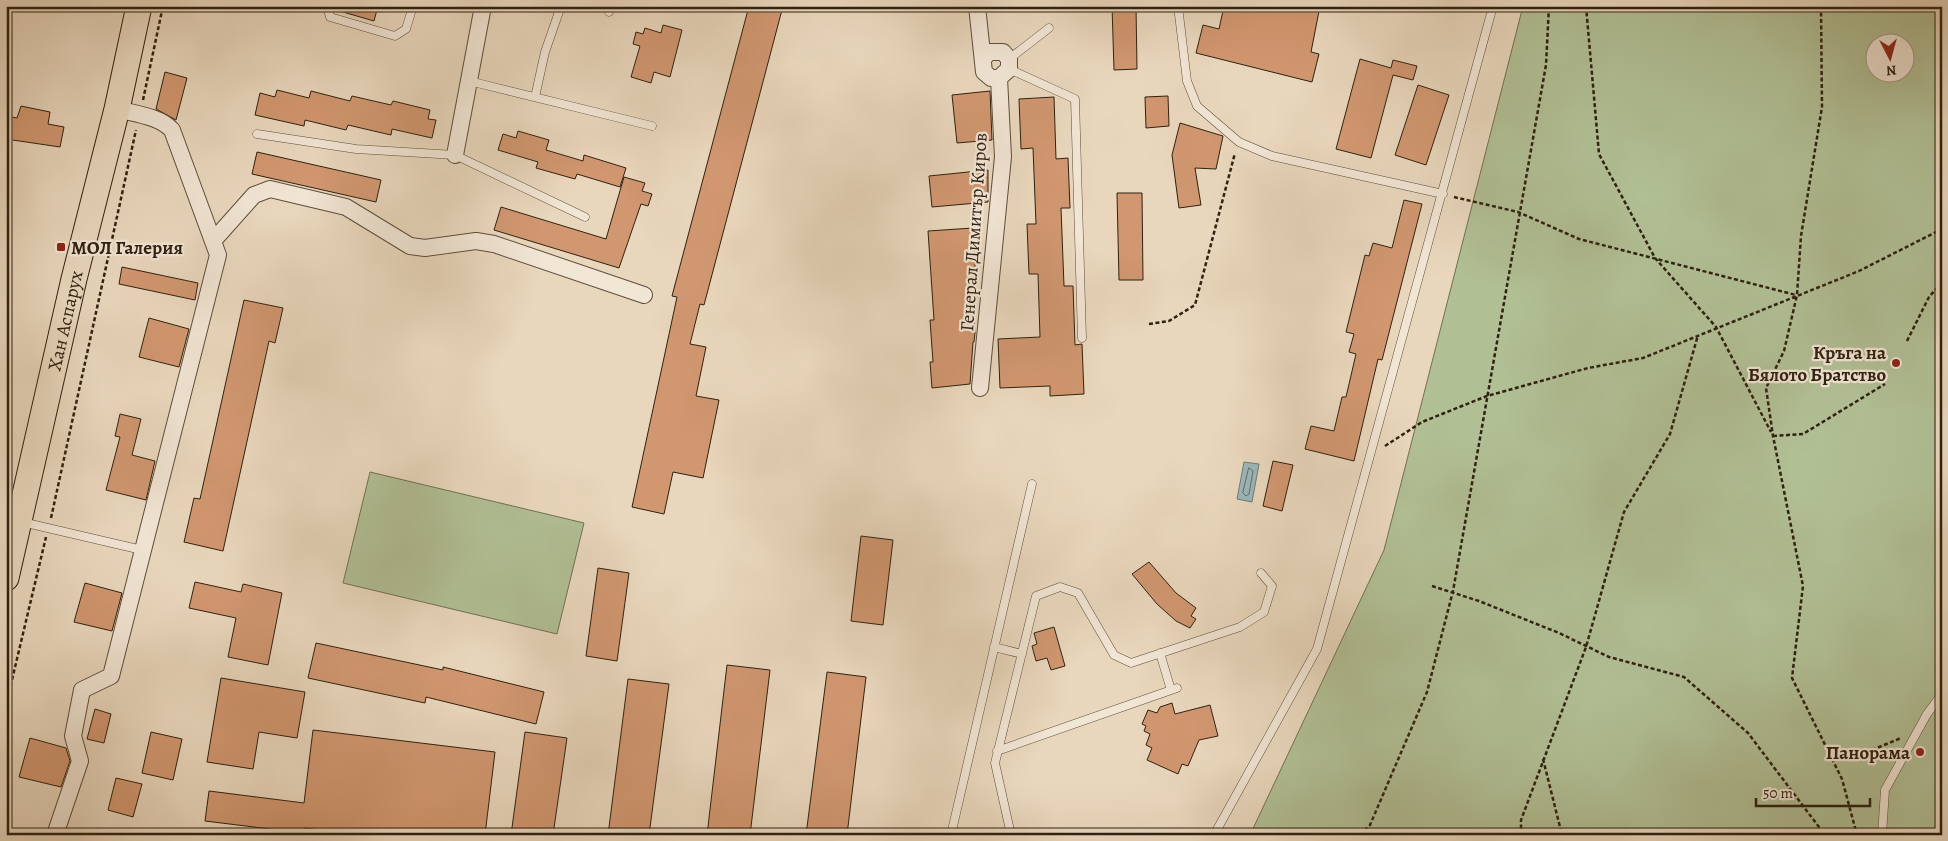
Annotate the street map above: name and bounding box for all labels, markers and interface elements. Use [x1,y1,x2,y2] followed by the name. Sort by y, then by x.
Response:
[1866,32,1916,82] north arrow
[1885,60,1897,80] text: N
[954,132,994,332] street label: Генерал Димитър Киров
[71,235,183,261] place label: МОЛ Галерия
[55,241,67,253] marker: МОЛ Галерия
[42,267,90,373] street label: Хан Аспарух
[1748,340,1887,388] place label: Кръга на Бялото Братство
[1890,357,1902,369] marker: Кръга на Бялото Братство
[1826,740,1911,766] place label: Панорама
[1914,746,1926,758] marker: Панорама
[1756,776,1869,808] scale bar
[1763,783,1793,803] text: 50 m

